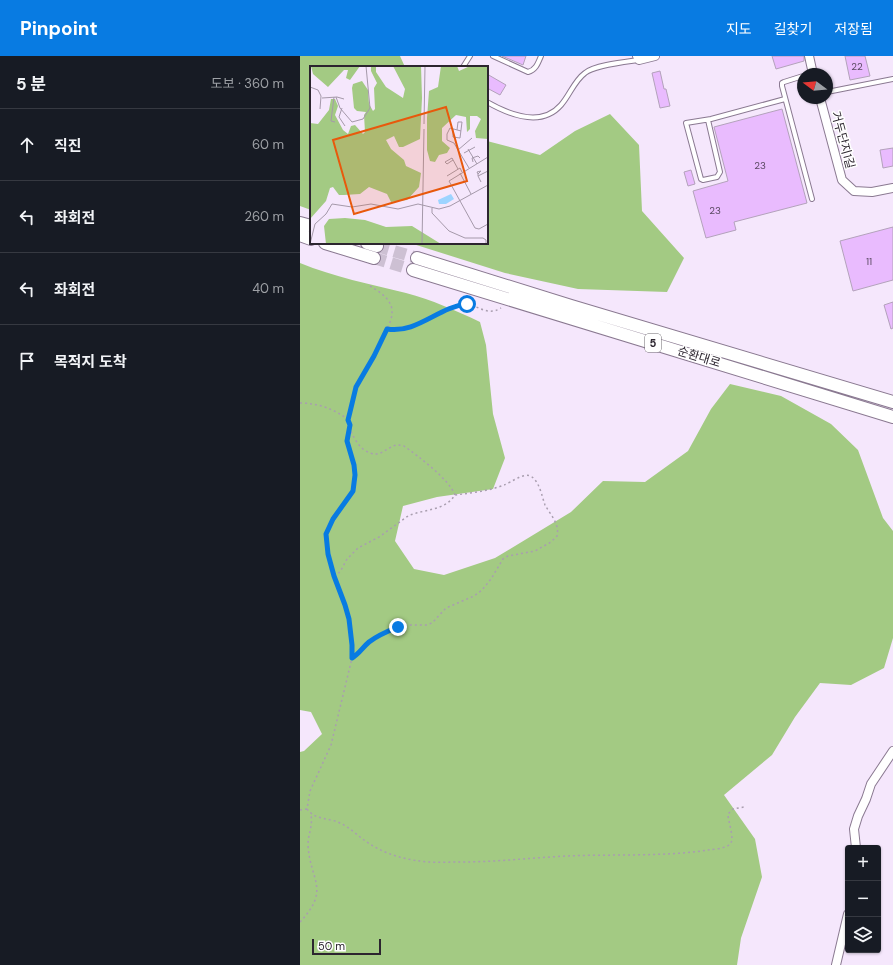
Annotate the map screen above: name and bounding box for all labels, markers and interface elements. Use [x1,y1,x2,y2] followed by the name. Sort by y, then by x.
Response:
[20,16,98,41] text: Pinpoint
[726,20,752,38] text: 지도
[774,20,812,38] text: 길찾기
[834,20,873,38] text: 저장됨
[851,60,863,73] house number: 22
[310,66,488,244] inset map
[797,68,833,104] north arrow
[16,73,46,95] text: 5 분
[211,75,284,92] text: 도보 · 360 m
[828,109,858,171] street label: 거두단지1길
[16,134,38,156] icon: ahead
[54,136,82,156] text: 직진
[252,136,284,153] text: 60 m
[754,159,766,172] house number: 23
[709,204,721,217] house number: 23
[16,206,38,228] icon: left
[54,208,95,228] text: 좌회전
[244,208,284,225] text: 260 m
[866,255,872,268] house number: 11
[16,278,38,300] icon: left
[54,280,95,300] text: 좌회전
[252,280,284,297] text: 40 m
[458,295,476,313] route start
[645,334,661,352] road number: 5
[676,343,722,371] street label: 순환대로
[16,350,38,372] icon: arrive
[54,352,127,372] text: 목적지 도착
[389,618,407,636] route end
[845,845,881,953] map controls
[845,845,881,881] button: +
[845,881,881,917] button: −
[845,917,881,953] button: layers
[312,937,381,956] scale bar
[318,939,345,953] text: 50 m

